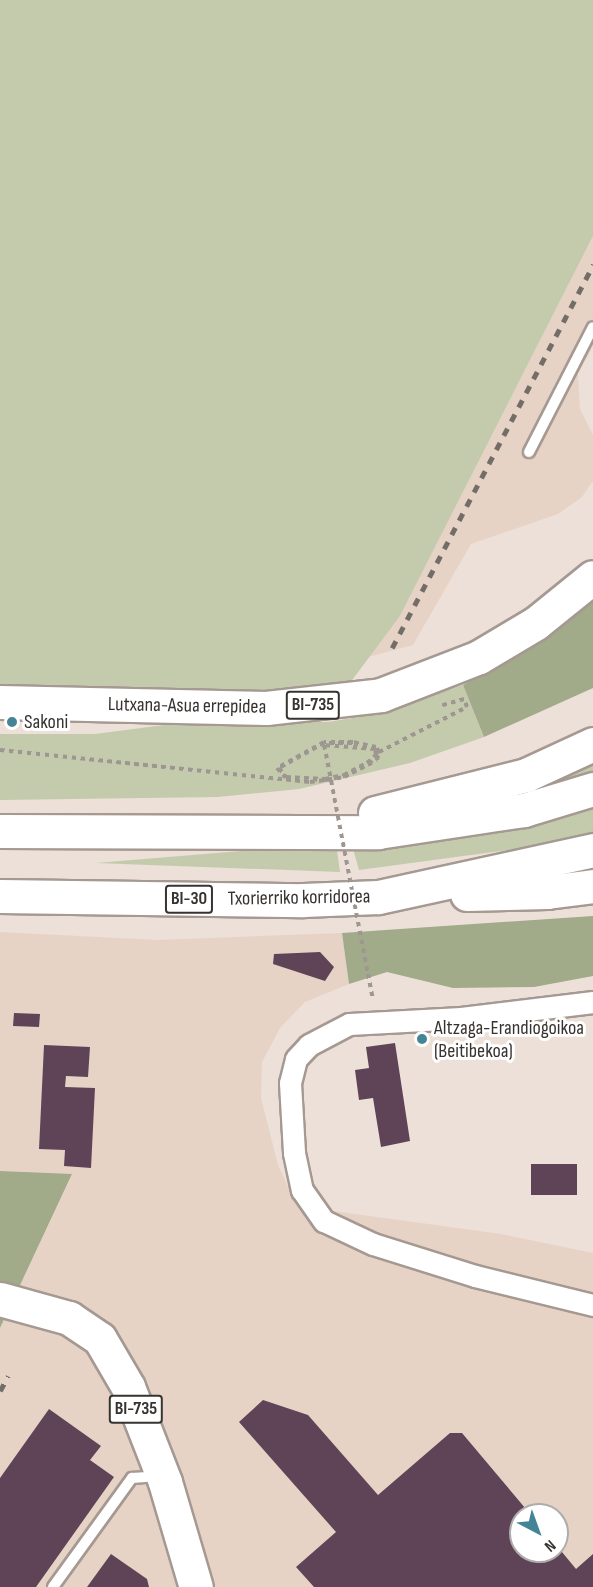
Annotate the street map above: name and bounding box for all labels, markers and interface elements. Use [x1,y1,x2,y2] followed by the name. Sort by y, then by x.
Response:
[284,690,342,720] road number: BI-735
[108,693,266,719] street label: Lutxana-Asua errepidea
[24,710,68,734] place label: Sakoni
[5,715,19,729] marker: Sakoni
[164,884,214,914] road number: BI-30
[227,885,371,911] street label: Txorierriko korridorea
[434,1016,584,1063] place label: Altzaga-Erandiogoikoa (Beitibekoa)
[415,1032,429,1046] marker: Altzaga-Erandiogoikoa (Beitibekoa)
[108,1394,164,1424] road number: BI-735
[509,1503,569,1563] north arrow
[540,1535,559,1555] text: N

